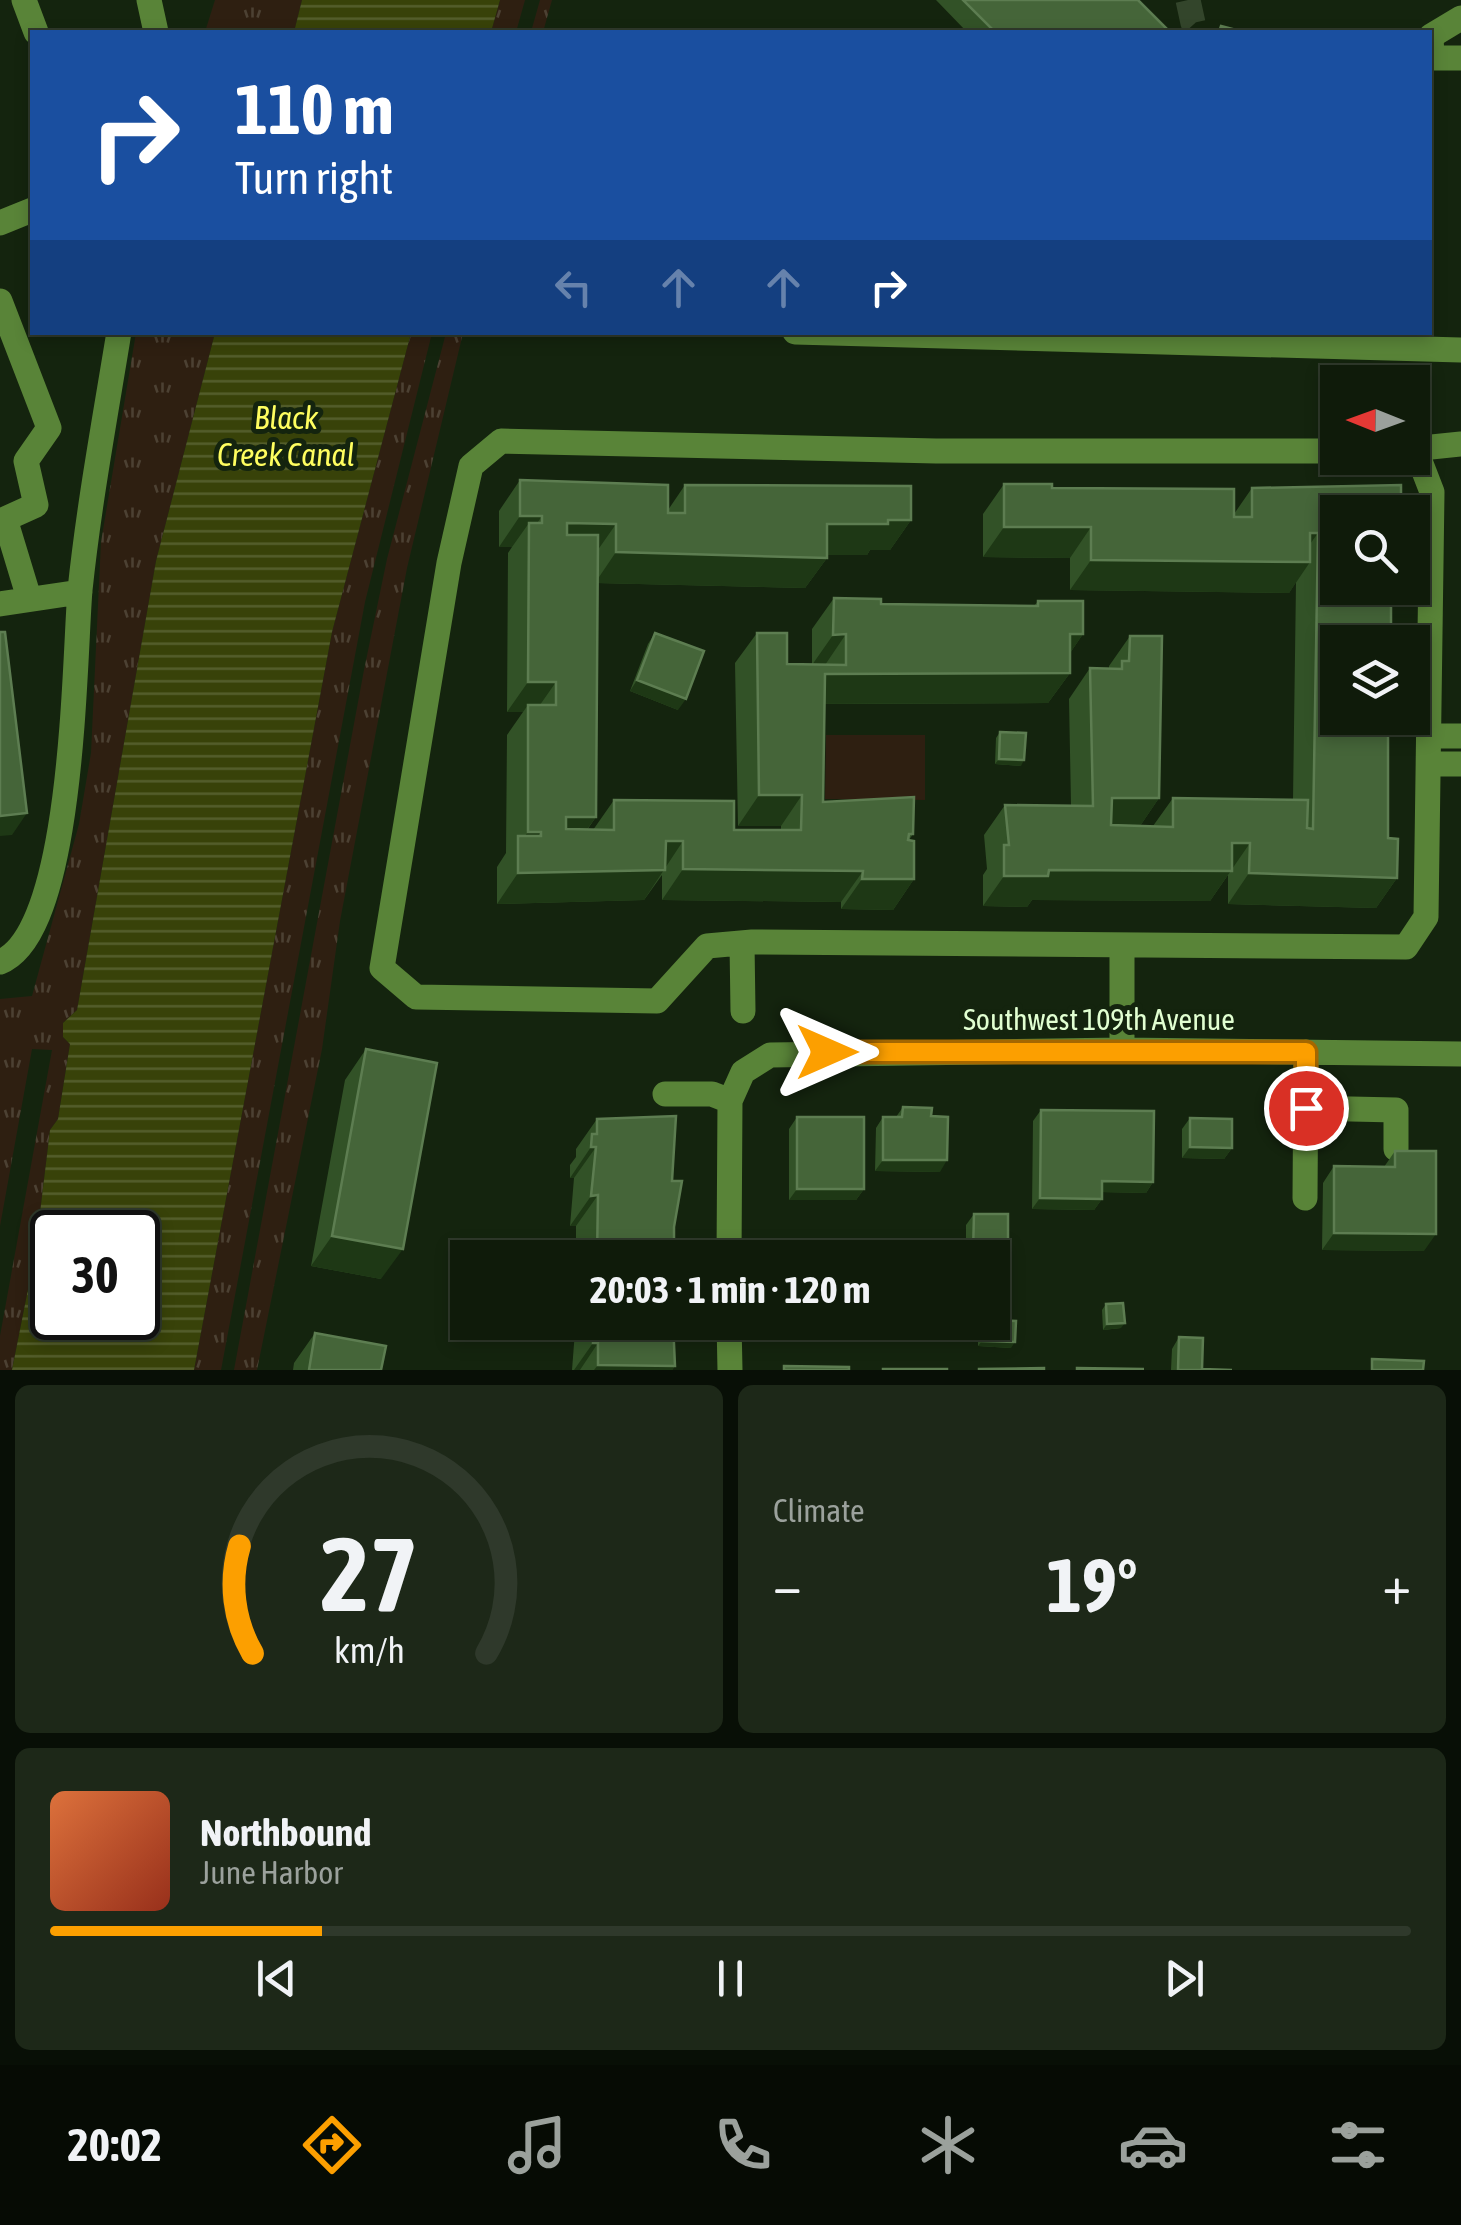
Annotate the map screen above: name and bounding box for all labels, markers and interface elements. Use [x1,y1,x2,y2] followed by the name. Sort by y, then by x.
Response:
[235,69,394,149] text: 110 m
[70,70,200,200] icon: right
[235,152,393,204] text: Turn right
[546,260,601,315] icon: left
[651,260,706,315] icon: ahead
[756,260,811,315] icon: ahead
[861,260,916,315] icon: right
[1320,365,1430,475] north arrow
[1320,365,1430,735] map controls
[217,399,355,473] water label: Black Creek Canal
[1320,495,1430,605] button: search
[1320,625,1430,735] button: layers
[775,1000,879,1104] position arrow
[963,1002,1235,1036] street label: Southwest 109th Avenue
[1264,1066,1349,1151] pin
[1279,1081,1334,1136] icon: arrive
[30,1210,160,1340] speed limit sign: 30
[590,1268,870,1311] text: 20:03 · 1 min · 120 m
[773,1492,865,1529] text: Climate
[320,1514,418,1633] text: 27
[1046,1542,1138,1628] text: 19°
[773,1553,802,1616] text: −
[1382,1553,1411,1616] text: +
[334,1630,404,1671] text: km/h
[200,1811,371,1854] text: Northbound
[200,1854,343,1891] text: June Harbor
[249,1951,304,2006] icon: previous
[703,1951,758,2006] icon: pause
[1157,1951,1212,2006] icon: next
[297,2110,367,2180] icon: directions
[502,2110,572,2180] icon: music
[708,2110,778,2180] icon: phone
[913,2110,983,2180] icon: climate
[1118,2110,1188,2180] icon: car
[1323,2110,1393,2180] icon: filters
[68,2119,162,2171] text: 20:02

